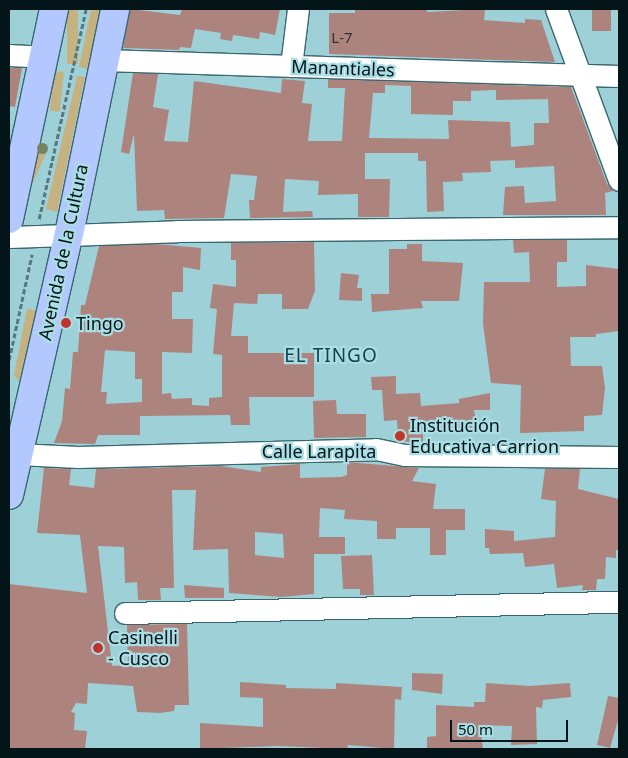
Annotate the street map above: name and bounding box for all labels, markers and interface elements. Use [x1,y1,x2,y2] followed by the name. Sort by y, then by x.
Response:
[331,29,353,47] house number: L-7
[291,55,395,81] street label: Manantiales
[34,162,92,342] street label: Avenida de la Cultura
[76,312,124,334] place label: Tingo
[60,317,72,329] marker: Tingo
[283,345,379,367] district label: EL TINGO
[410,415,559,458] place label: Institución Educativa Carrion
[394,430,406,442] marker: Institución Educativa Carrion
[262,440,376,462] street label: Calle Larapita
[108,627,178,670] place label: Casinelli - Cusco
[92,642,104,654] marker: Casinelli - Cusco
[453,710,570,742] scale bar
[458,719,493,739] text: 50 m

